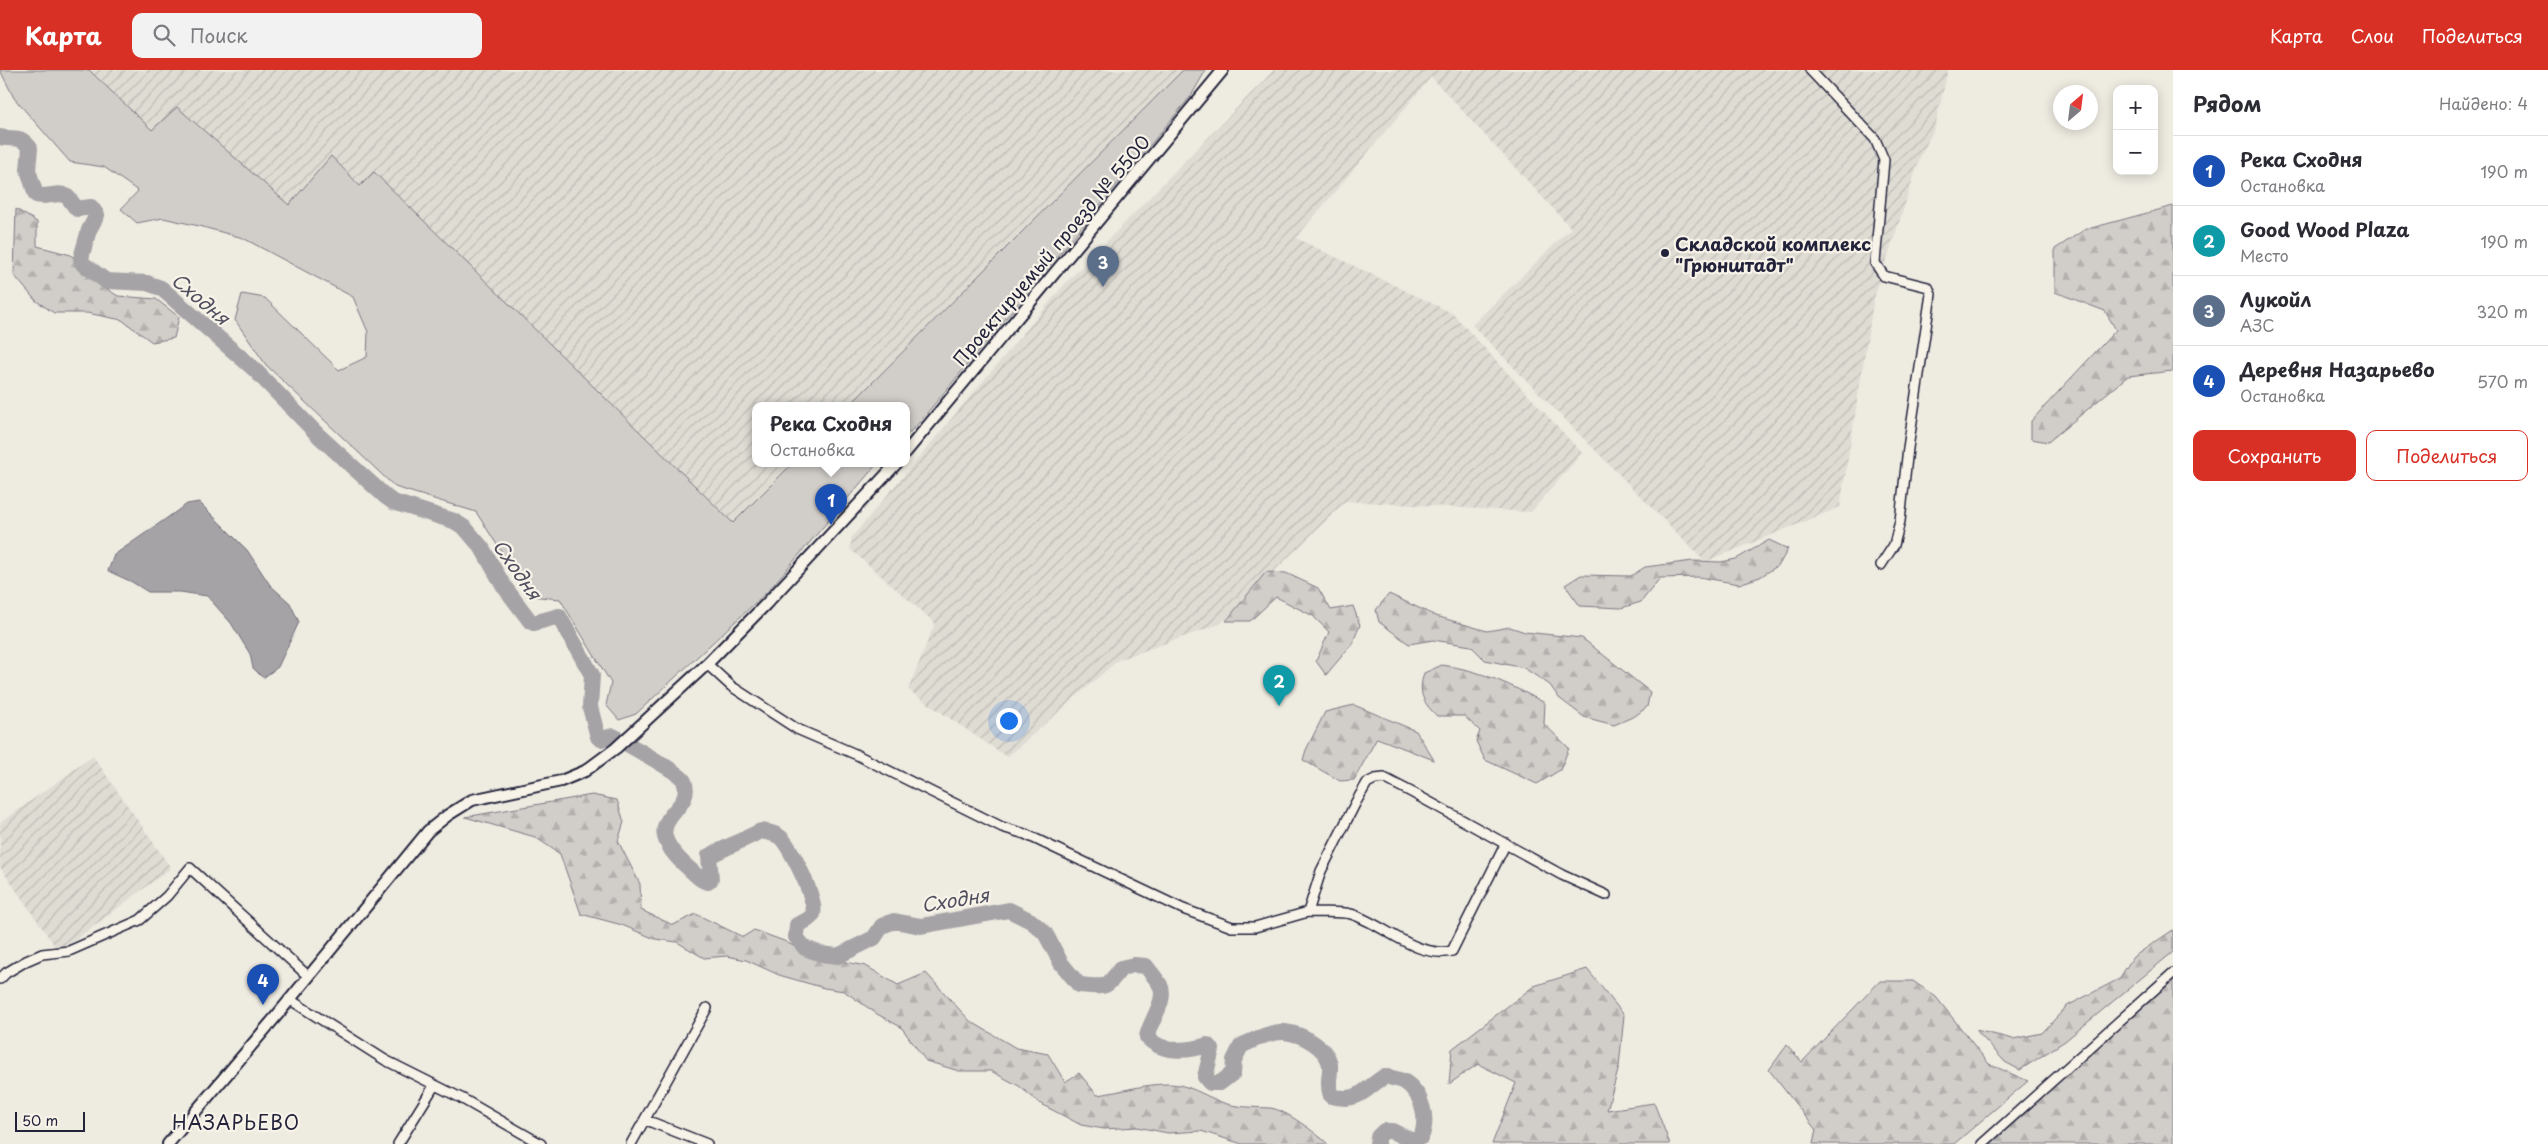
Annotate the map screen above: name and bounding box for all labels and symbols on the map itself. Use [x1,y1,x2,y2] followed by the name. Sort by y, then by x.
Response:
[2053,85,2098,130] north arrow
[946,129,1156,371] street label: Проектируемый проезд № 5500
[1675,230,1871,278] place label: Складской комплекс "Грюнштадт"
[1087,246,1119,287] pin: 3
[1659,247,1671,259] marker: Складской комплекс "Грюнштадт"
[166,265,237,332] water label: Сходня
[815,484,847,525] pin: 1
[487,533,550,606] water label: Сходня
[1263,665,1295,706] pin: 2
[996,708,1022,734] your location
[919,880,993,918] water label: Сходня
[247,964,279,1005] pin: 4
[172,1108,300,1136] district label: НАЗАРЬЕВО
[15,1109,85,1132] scale bar

